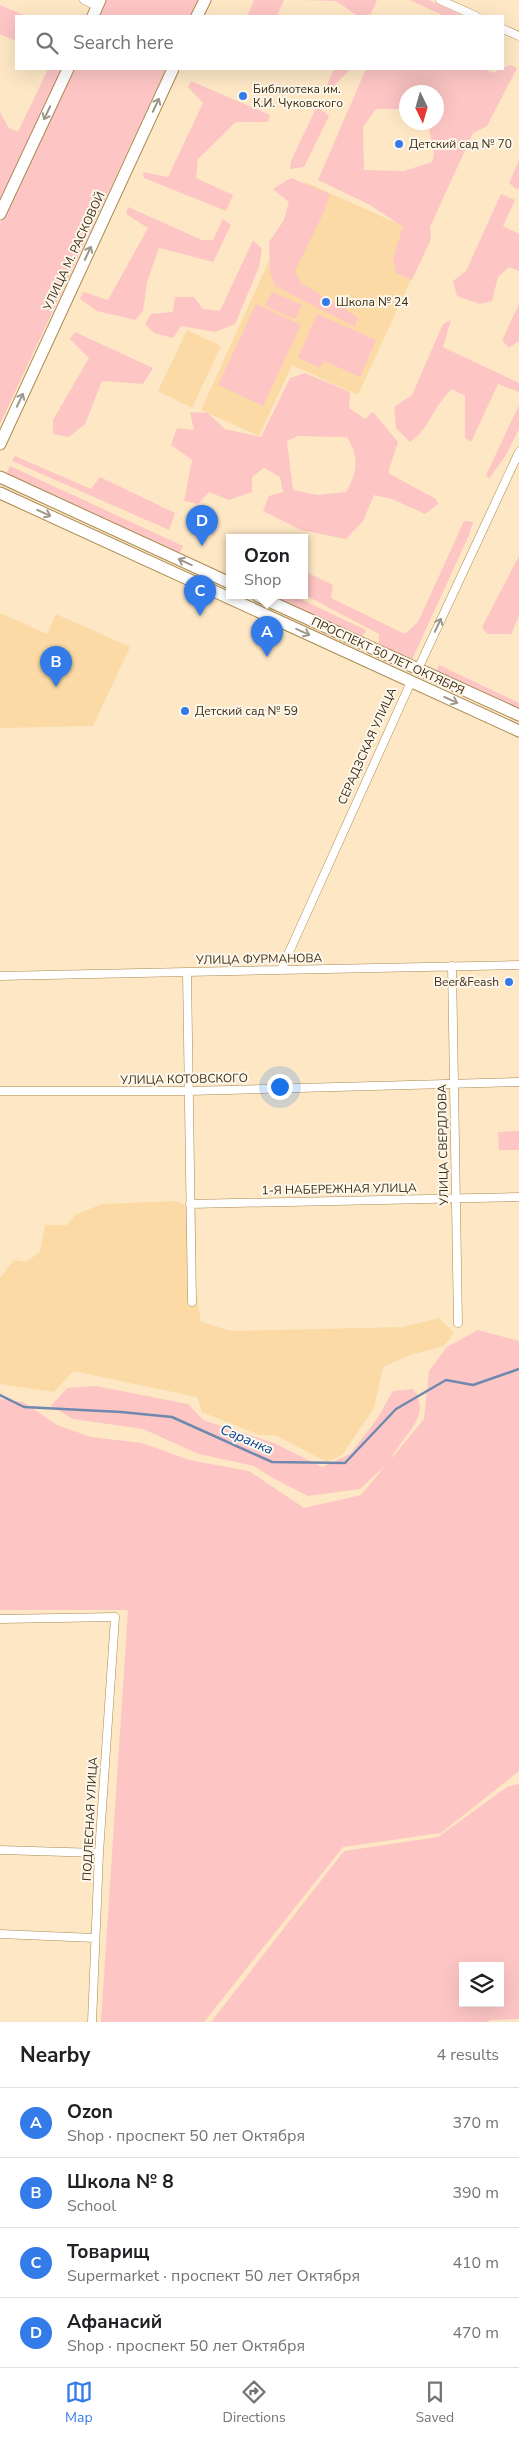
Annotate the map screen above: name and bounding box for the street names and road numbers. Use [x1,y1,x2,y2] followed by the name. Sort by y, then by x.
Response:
[39,189,109,314] street label: УЛИЦА М. РАСКОВОЙ
[309,613,467,699] street label: ПРОСПЕКТ 50 ЛЕТ ОКТЯБРЯ
[334,685,400,807] street label: СЕРАДЗСКАЯ УЛИЦА
[195,950,323,968] street label: УЛИЦА ФУРМАНОВА
[119,1070,248,1088] street label: УЛИЦА КОТОВСКОГО
[434,1084,452,1207] street label: УЛИЦА СВЕРДЛОВА
[261,1180,417,1198] street label: 1-Я НАБЕРЕЖНАЯ УЛИЦА
[79,1756,101,1881] street label: ПОДЛЕСНАЯ УЛИЦА

